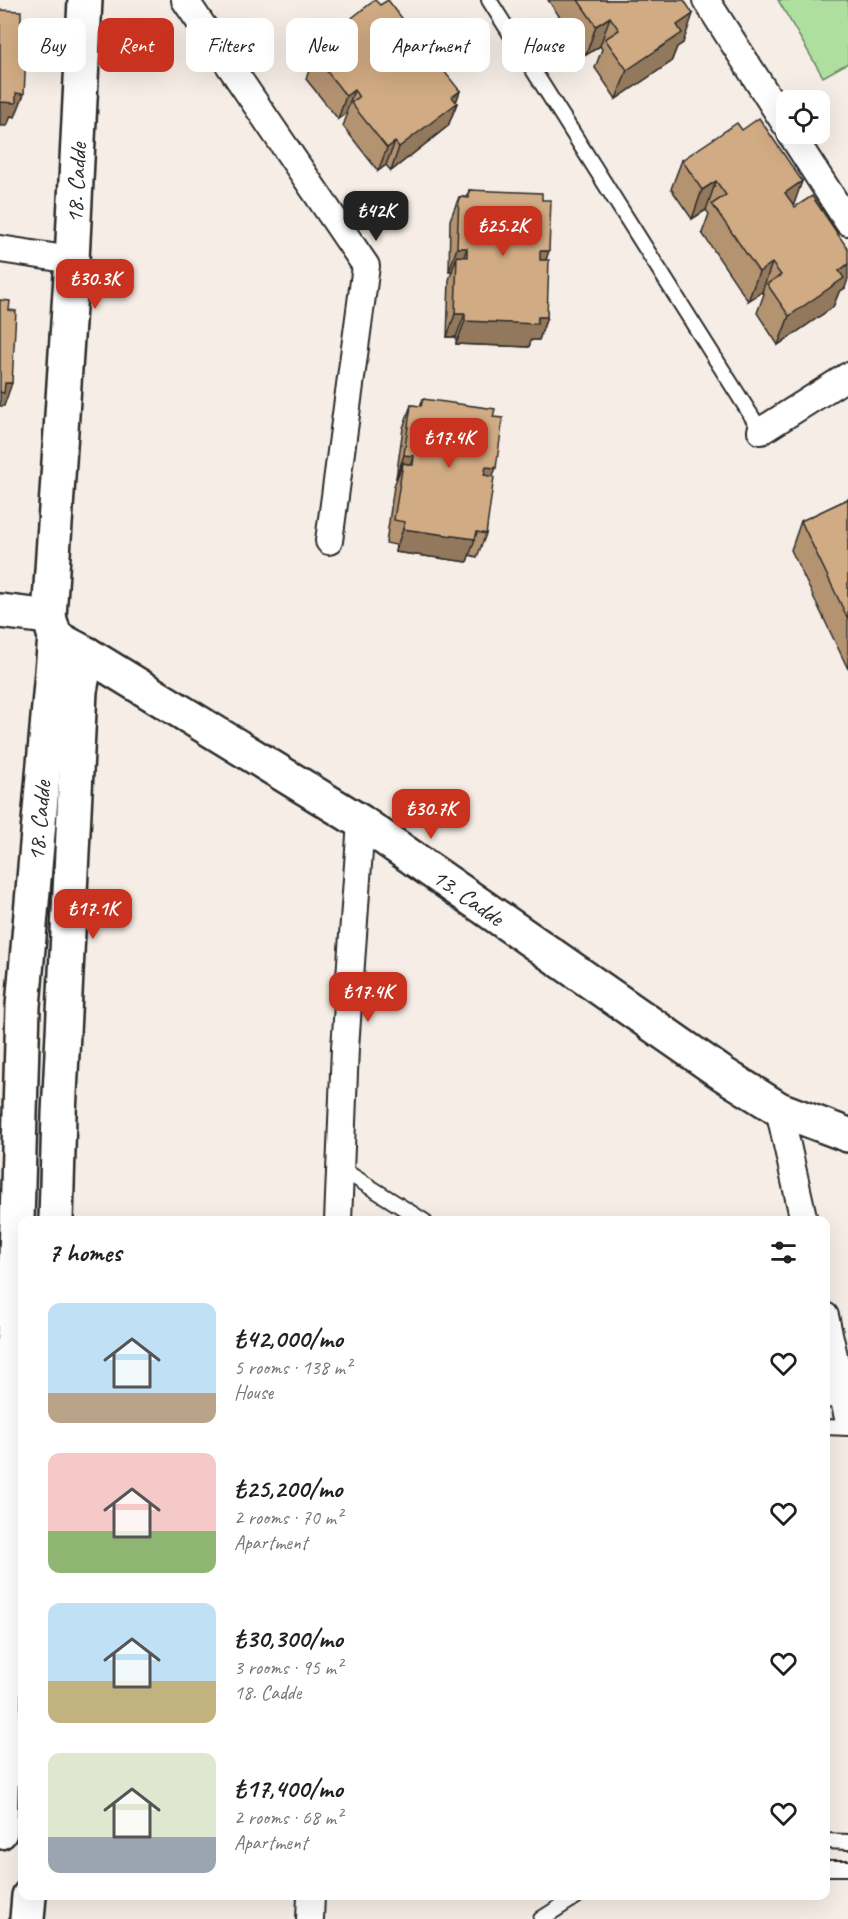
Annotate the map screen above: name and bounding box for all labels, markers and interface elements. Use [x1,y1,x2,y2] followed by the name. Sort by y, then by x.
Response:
[18,18,86,72] chip: Buy
[98,18,174,72] chip: Rent
[186,18,274,72] chip: Filters
[286,18,358,72] chip: New
[370,18,490,72] chip: Apartment
[502,18,585,72] chip: House
[776,90,830,144] map controls
[776,90,830,144] button: locate
[59,140,93,224] street label: 18. Cadde
[340,191,412,242] pin: ₺42K
[357,198,395,223] text: ₺42K
[454,206,552,257] pin: ₺25.2K
[478,213,528,238] text: ₺25.2K
[46,259,144,310] pin: ₺30.3K
[70,266,120,291] text: ₺30.3K
[400,418,498,469] pin: ₺17.4K
[424,425,474,450] text: ₺17.4K
[21,777,58,862] street label: 18. Cadde
[382,789,480,840] pin: ₺30.7K
[406,796,456,821] text: ₺30.7K
[426,862,511,934] street label: 13. Cadde
[44,889,142,940] pin: ₺17.1K
[68,896,118,921] text: ₺17.1K
[319,972,417,1023] pin: ₺17.4K
[343,979,393,1004] text: ₺17.4K
[48,1236,121,1269] text: 7 homes
[767,1236,800,1269] icon: filters
[234,1322,343,1355] text: ₺42,000/mo
[96,1327,168,1399] icon: home
[767,1347,800,1380] icon: heart
[234,1355,351,1380] text: 5 rooms · 138 m²
[234,1380,273,1405] text: House
[234,1472,342,1505] text: ₺25,200/mo
[96,1477,168,1549] icon: home
[767,1497,800,1530] icon: heart
[234,1505,342,1530] text: 2 rooms · 70 m²
[234,1530,307,1555] text: Apartment
[234,1622,343,1655] text: ₺30,300/mo
[96,1627,168,1699] icon: home
[767,1647,800,1680] icon: heart
[234,1655,342,1680] text: 3 rooms · 95 m²
[234,1680,301,1705] text: 18. Cadde
[234,1772,343,1805] text: ₺17,400/mo
[96,1777,168,1849] icon: home
[767,1797,800,1830] icon: heart
[234,1805,342,1830] text: 2 rooms · 68 m²
[234,1830,307,1855] text: Apartment

